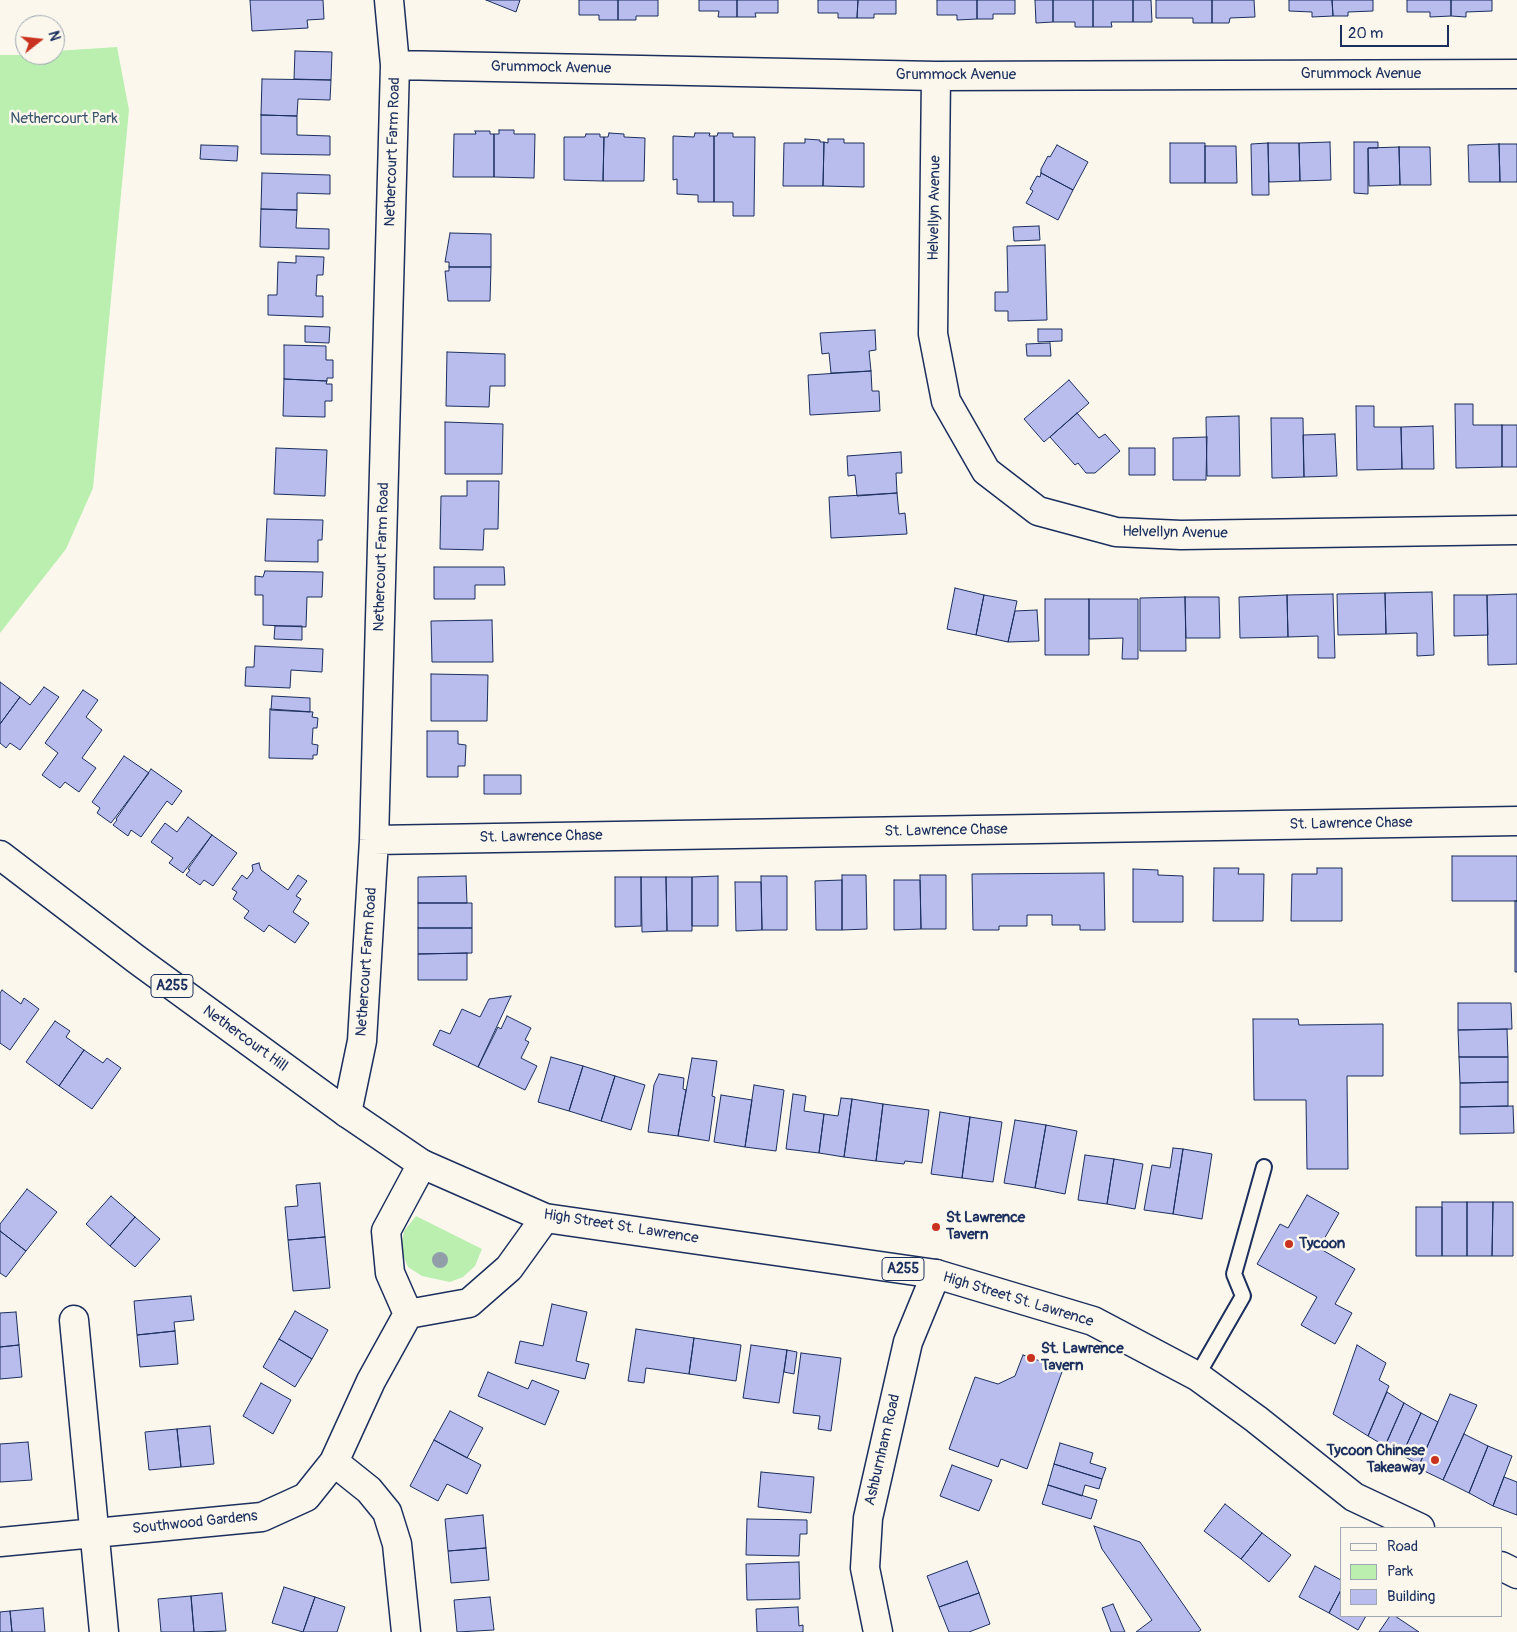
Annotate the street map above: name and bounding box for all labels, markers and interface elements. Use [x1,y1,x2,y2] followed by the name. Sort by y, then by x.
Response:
[15,15,65,65] north arrow
[1342,15,1451,47] scale bar
[1348,24,1383,43] text: 20 m
[44,29,63,43] text: N
[491,58,611,78] street label: Grummock Avenue
[1301,65,1421,83] street label: Grummock Avenue
[896,66,1016,84] street label: Grummock Avenue
[381,77,405,227] street label: Nethercourt Farm Road
[10,110,118,128] park label: Nethercourt Park
[925,155,945,261] street label: Helvellyn Avenue
[370,482,394,632] street label: Nethercourt Farm Road
[1122,523,1228,543] street label: Helvellyn Avenue
[1289,814,1413,834] street label: St. Lawrence Chase
[884,821,1008,841] street label: St. Lawrence Chase
[479,827,603,847] street label: St. Lawrence Chase
[353,887,381,1037] street label: Nethercourt Farm Road
[151,974,193,998] road number: A255
[199,1002,291,1076] street label: Nethercourt Hill
[542,1206,700,1248] street label: High Street St. Lawrence
[946,1209,1025,1244] place label: St Lawrence Tavern
[930,1221,942,1233] marker: St Lawrence Tavern
[1299,1235,1345,1253] place label: Tycoon
[1283,1238,1295,1250] marker: Tycoon
[882,1258,924,1280] road number: A255
[940,1268,1096,1332] street label: High Street St. Lawrence
[1041,1340,1124,1375] place label: St. Lawrence Tavern
[1025,1352,1037,1364] marker: St. Lawrence Tavern
[861,1392,905,1508] street label: Ashburnham Road
[1326,1442,1425,1477] place label: Tycoon Chinese Takeaway
[1429,1454,1441,1466] marker: Tycoon Chinese Takeaway
[132,1507,258,1539] street label: Southwood Gardens
[1340,1527,1502,1617] legend
[1387,1537,1418,1556] text: Road
[1387,1562,1413,1581] text: Park
[1387,1587,1435,1606] text: Building

